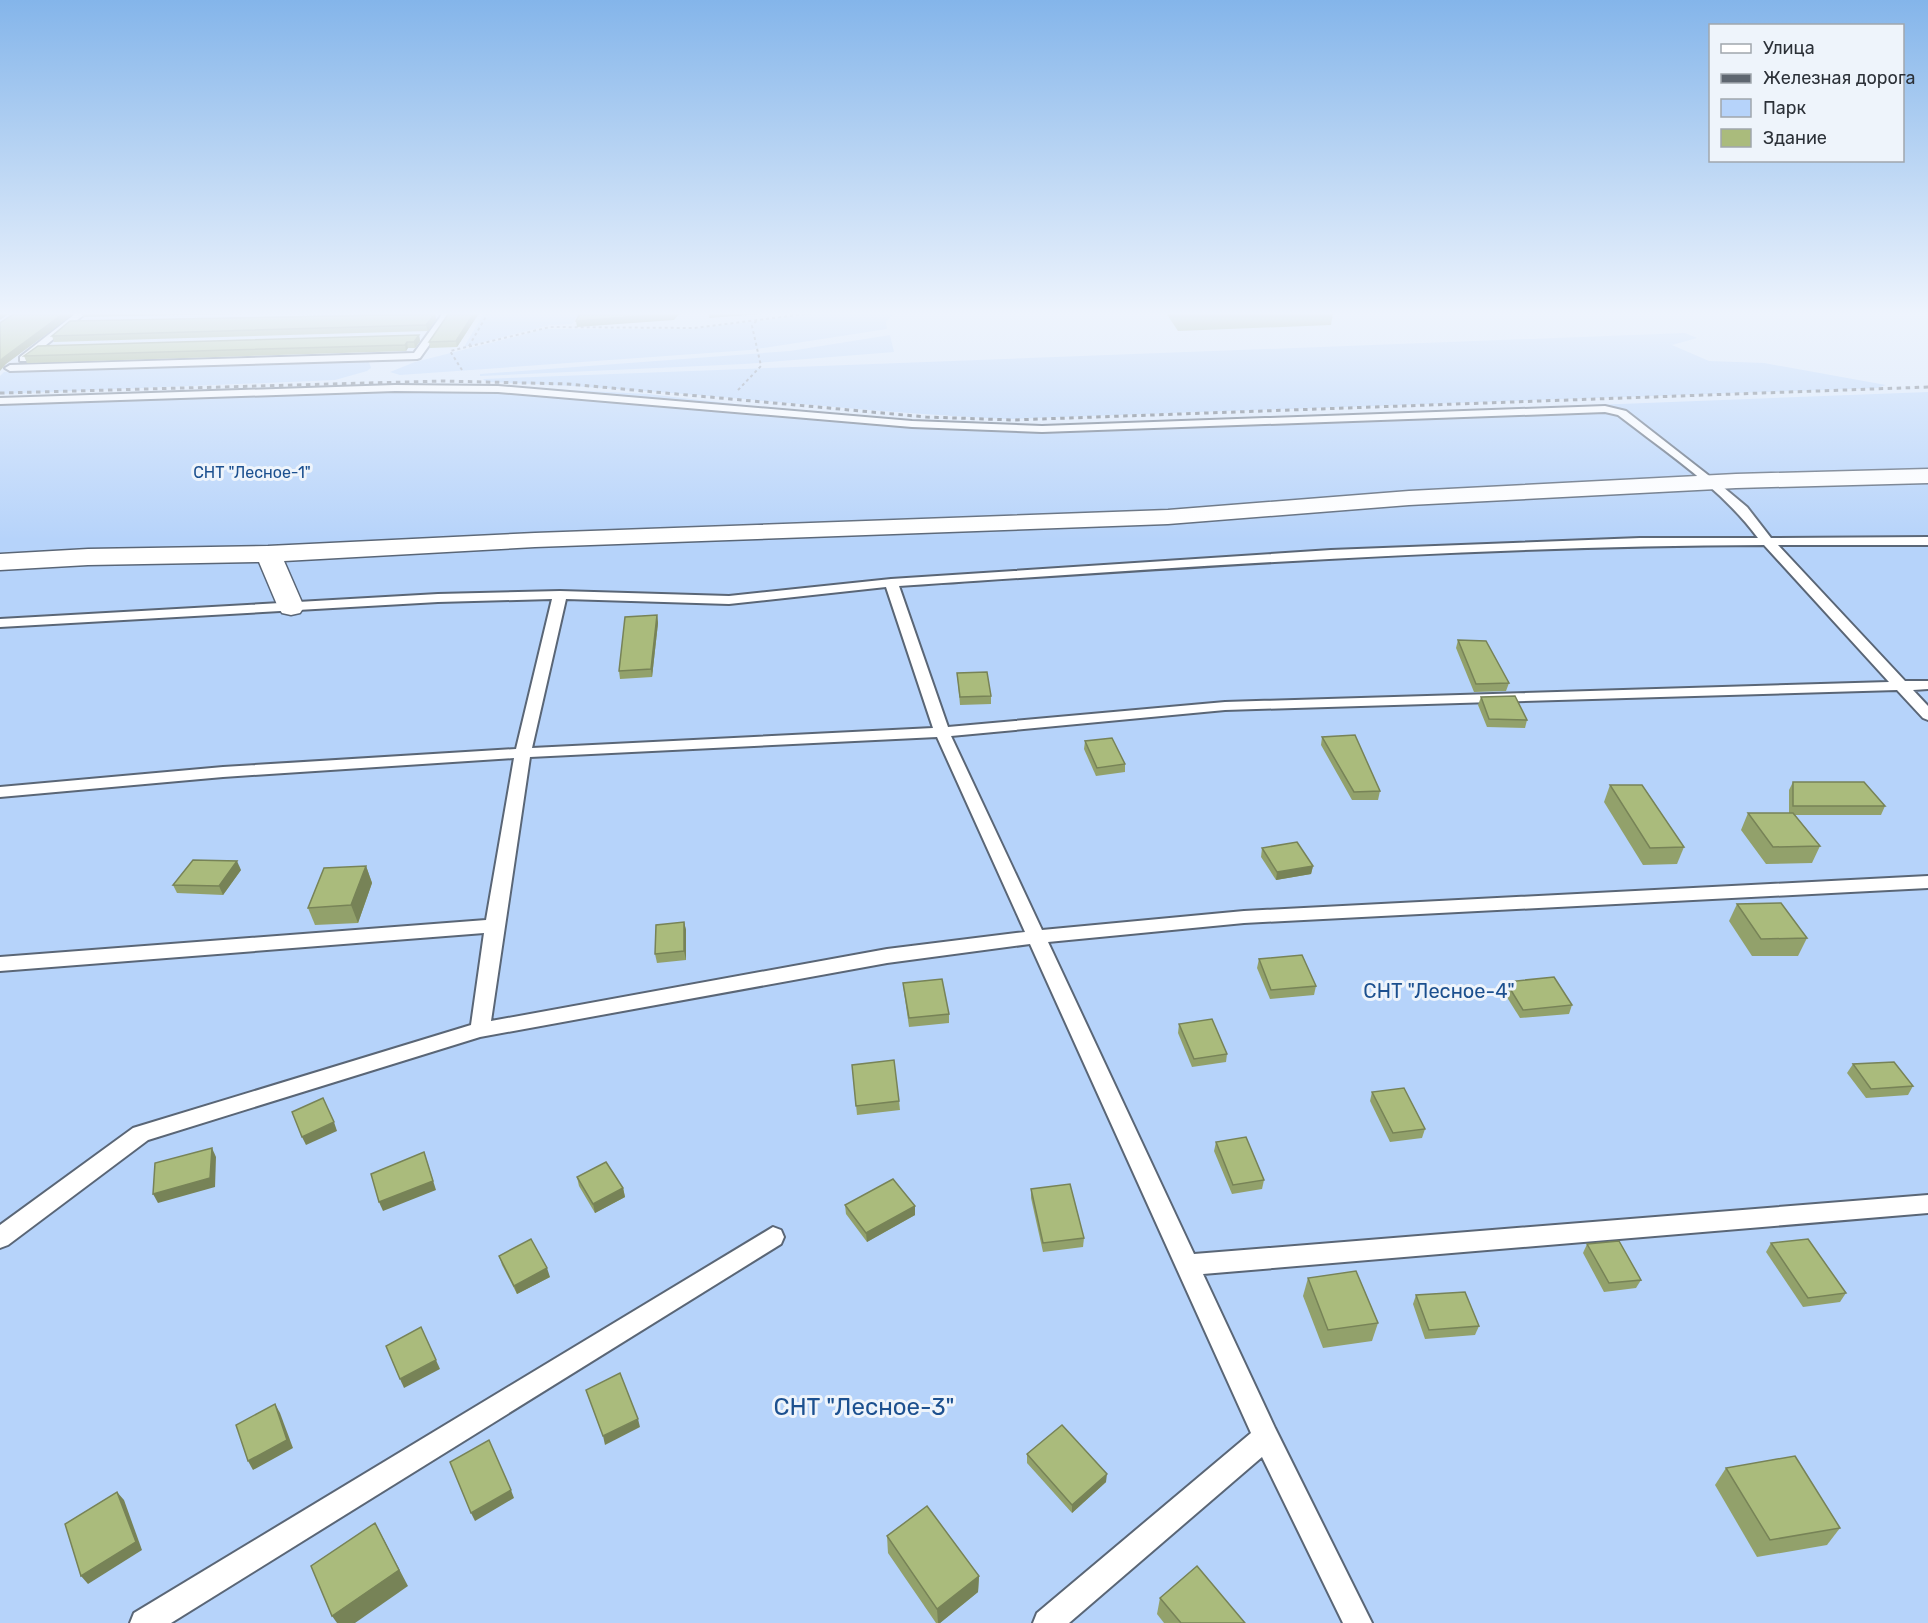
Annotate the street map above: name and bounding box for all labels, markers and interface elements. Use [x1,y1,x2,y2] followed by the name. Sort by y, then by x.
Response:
[1709,24,1904,162] legend
[1763,37,1815,59] text: Улица
[1763,67,1916,89] text: Железная дорога
[1763,97,1807,119] text: Парк
[1763,127,1827,149] text: Здание
[193,463,311,482] park label: СНТ "Лесное-1"
[1363,979,1515,1003] park label: СНТ "Лесное-4"
[773,1393,955,1421] park label: СНТ "Лесное-3"

